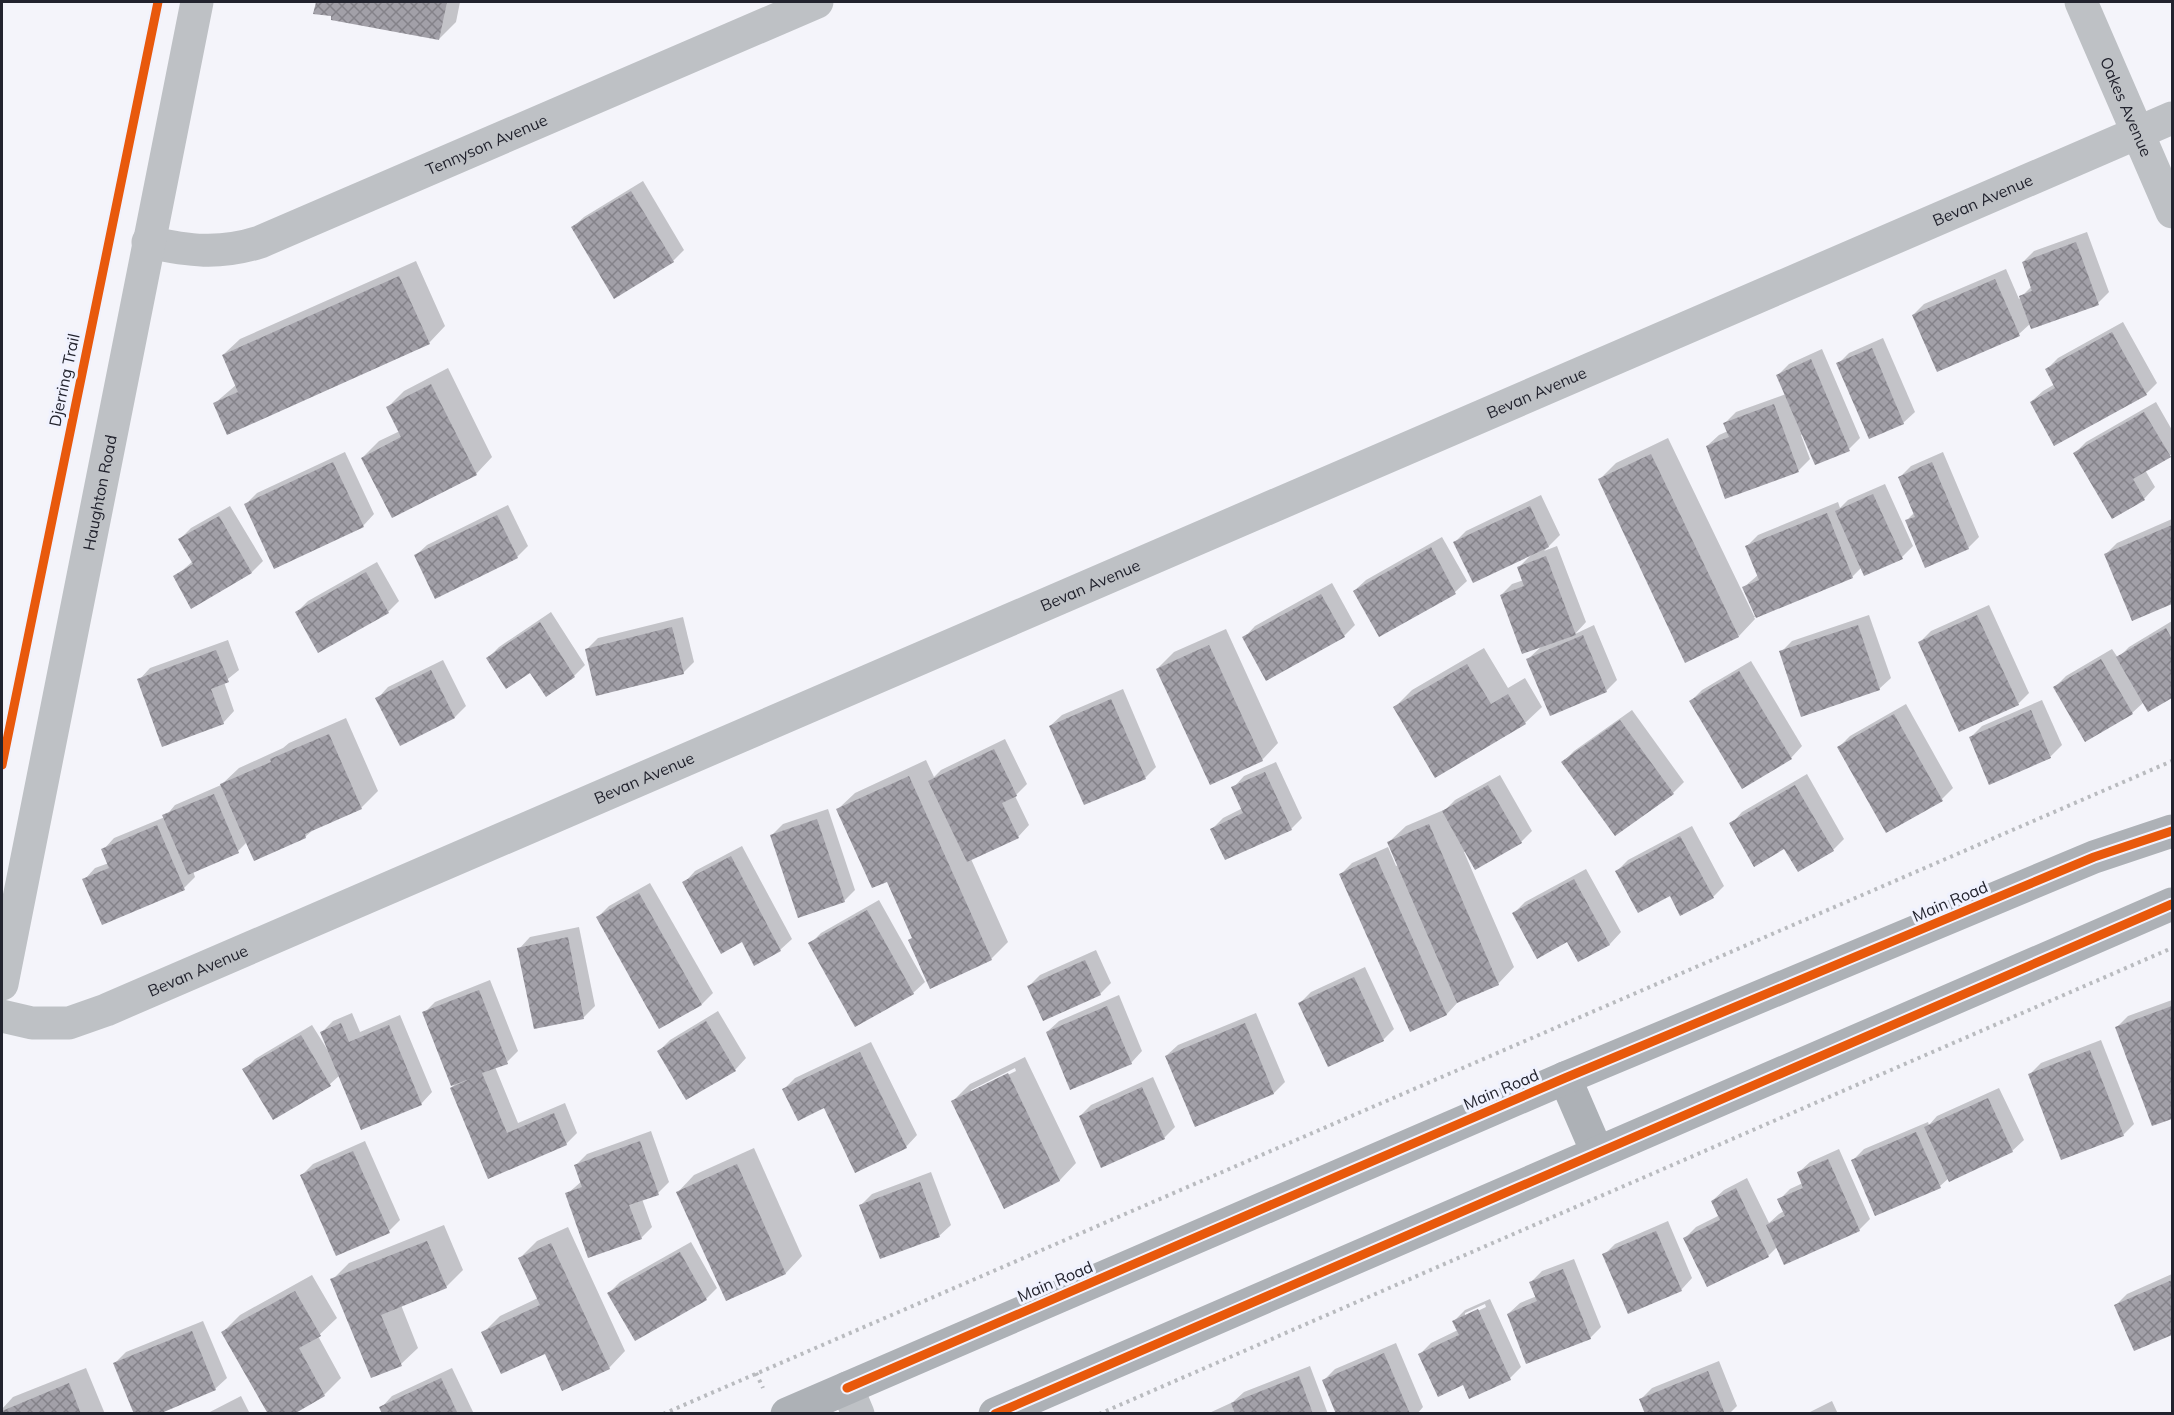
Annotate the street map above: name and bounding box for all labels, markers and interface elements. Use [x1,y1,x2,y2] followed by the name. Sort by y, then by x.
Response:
[2096,54,2157,160] street label: Oakes Avenue
[422,109,550,180] street label: Tennyson Avenue
[1930,169,2036,230] street label: Bevan Avenue
[44,332,84,428] street label: Djerring Trail
[1483,362,1589,423] street label: Bevan Avenue
[78,433,121,552] street label: Haughton Road
[1037,555,1143,615] street label: Bevan Avenue
[591,747,697,808] street label: Bevan Avenue
[1909,876,1991,926] street label: Main Road
[145,940,251,1001] street label: Bevan Avenue
[1460,1064,1542,1114] street label: Main Road
[1014,1256,1096,1306] street label: Main Road

